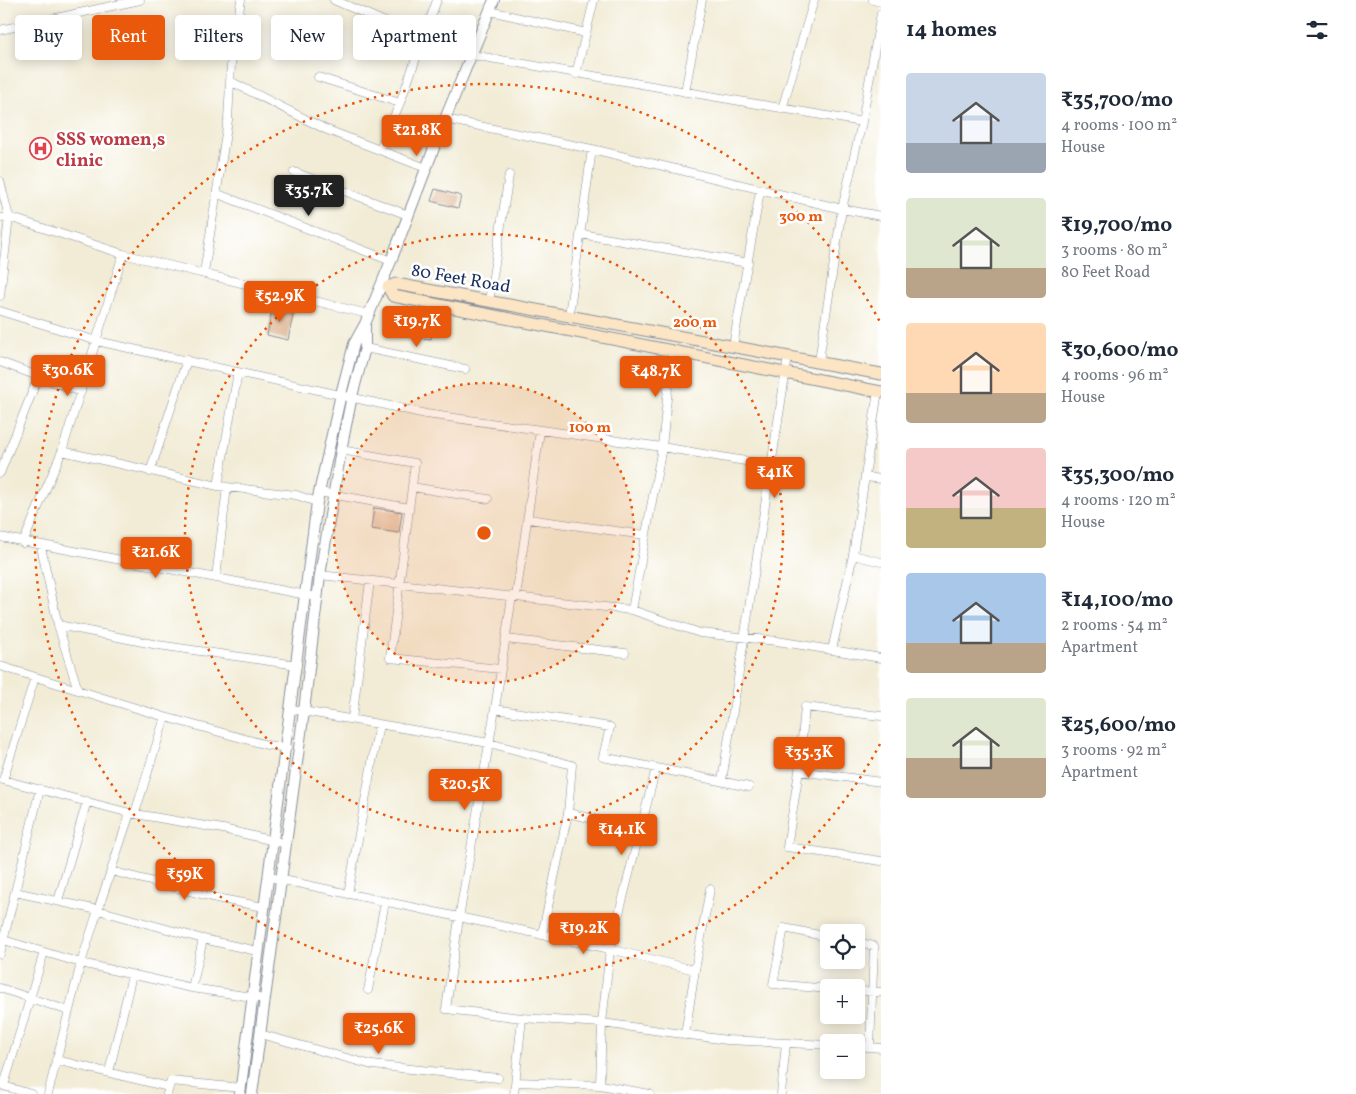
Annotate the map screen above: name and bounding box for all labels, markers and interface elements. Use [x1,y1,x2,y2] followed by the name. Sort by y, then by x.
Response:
[15,15,82,60] chip: Buy
[92,15,165,60] chip: Rent
[175,15,261,60] chip: Filters
[271,15,343,60] chip: New
[353,15,476,60] chip: Apartment
[906,16,997,45] text: 14 homes
[1303,16,1331,44] icon: filters
[1061,86,1173,115] text: ₹35,700/mo
[946,93,1006,153] icon: home
[376,114,458,157] pin: ₹21.8K
[1061,115,1177,137] text: 4 rooms · 100 m²
[393,120,441,142] text: ₹21.8K
[56,128,165,174] place label: SSS women,s clinic
[28,137,52,161] hospital icon: SSS women,s clinic
[1061,137,1105,159] text: House
[268,174,350,217] pin: ₹35.7K
[285,180,333,202] text: ₹35.7K
[779,207,823,228] text: 300 m
[1061,211,1172,240] text: ₹19,700/mo
[946,218,1006,278] icon: home
[1061,240,1168,262] text: 3 rooms · 80 m²
[409,258,512,301] street label: 80 Feet Road
[1061,262,1150,284] text: 80 Feet Road
[239,280,321,323] pin: ₹52.9K
[255,286,305,308] text: ₹52.9K
[376,306,458,348] pin: ₹19.7K
[393,311,441,333] text: ₹19.7K
[673,313,717,334] text: 200 m
[1061,336,1178,365] text: ₹30,600/mo
[946,343,1006,403] icon: home
[27,354,109,397] pin: ₹30.6K
[615,356,697,398] pin: ₹48.7K
[42,360,94,382] text: ₹30.6K
[631,361,681,383] text: ₹48.7K
[1061,365,1168,387] text: 4 rooms · 96 m²
[1061,387,1105,409] text: House
[569,418,612,439] text: 100 m
[745,456,805,499] pin: ₹41K
[1061,461,1174,490] text: ₹35,300/mo
[757,462,793,484] text: ₹41K
[946,468,1006,528] icon: home
[1061,490,1176,512] text: 4 rooms · 120 m²
[1061,512,1105,534] text: House
[475,524,493,542] centre of rings
[115,536,197,579] pin: ₹21.6K
[132,542,180,564] text: ₹21.6K
[1061,586,1173,615] text: ₹14,100/mo
[946,593,1006,653] icon: home
[1061,615,1168,637] text: 2 rooms · 54 m²
[1061,637,1138,659] text: Apartment
[1061,711,1176,740] text: ₹25,600/mo
[946,718,1006,778] icon: home
[768,736,850,779] pin: ₹35.3K
[1061,740,1167,762] text: 3 rooms · 92 m²
[785,742,833,764] text: ₹35.3K
[1061,762,1138,784] text: Apartment
[424,768,506,811] pin: ₹20.5K
[440,774,490,796] text: ₹20.5K
[581,814,663,856] pin: ₹14.1K
[598,819,646,841] text: ₹14.1K
[155,858,215,901] pin: ₹59K
[167,864,203,886] text: ₹59K
[543,912,625,955] pin: ₹19.2K
[560,918,608,940] text: ₹19.2K
[820,924,865,1079] map controls
[820,924,865,969] button: locate
[820,979,865,1024] button: +
[338,1012,420,1055] pin: ₹25.6K
[354,1018,404,1040] text: ₹25.6K
[820,1034,865,1079] button: −

